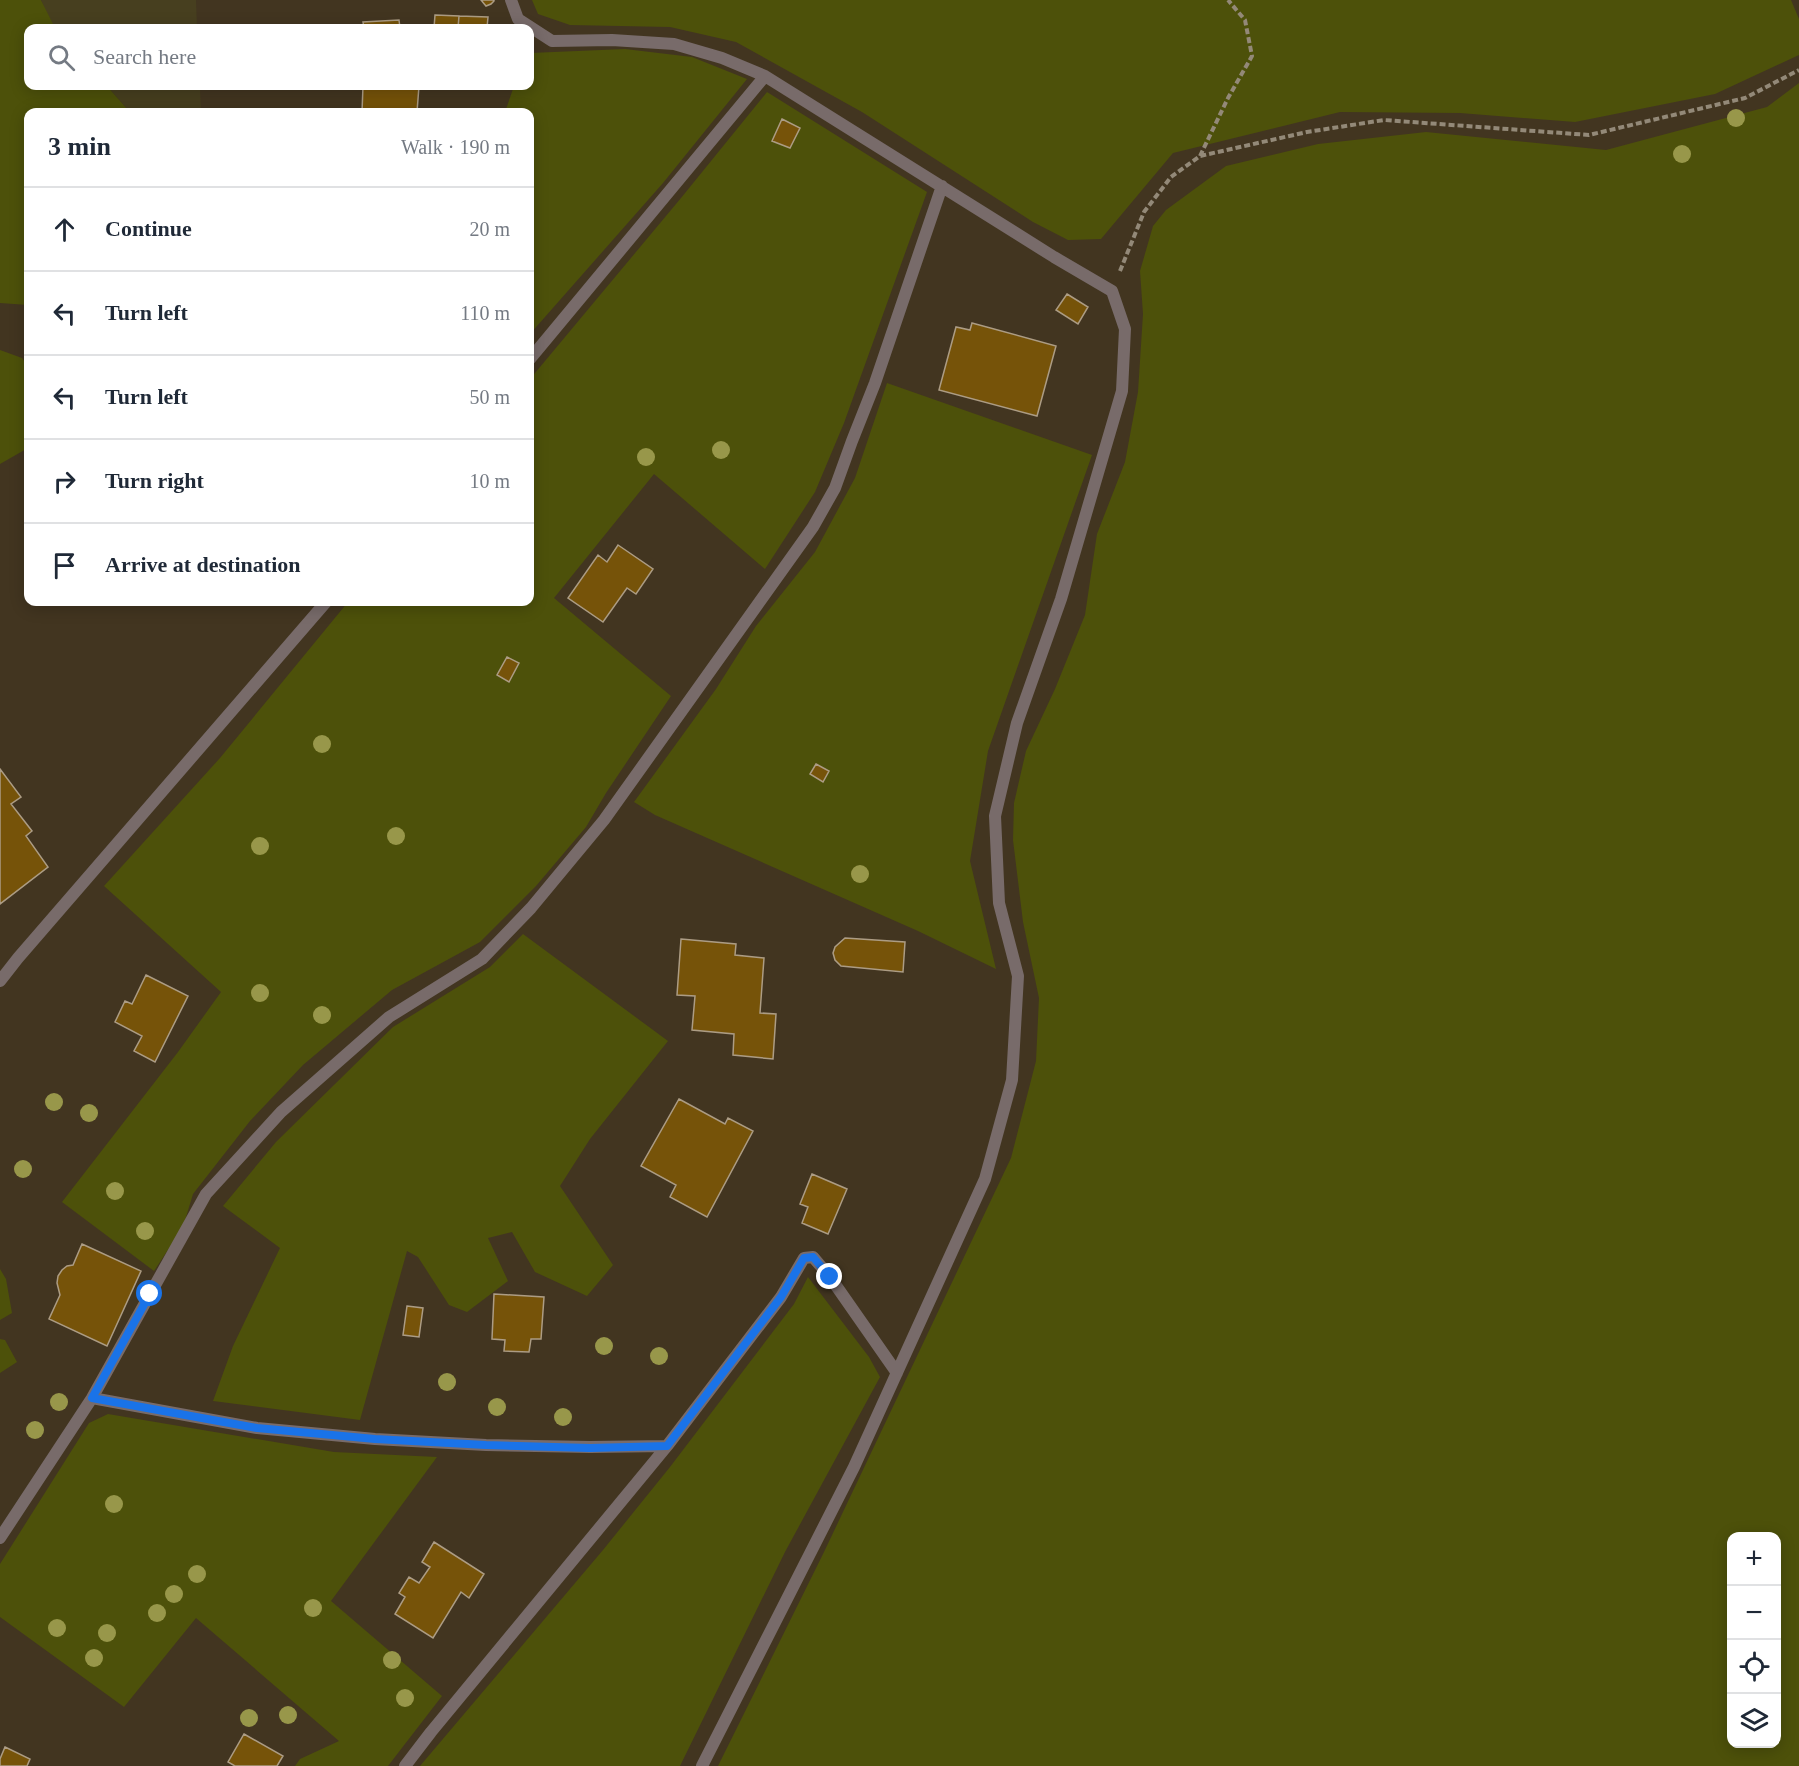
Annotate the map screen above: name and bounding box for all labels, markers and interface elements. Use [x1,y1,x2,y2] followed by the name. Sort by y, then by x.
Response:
[24,24,534,90] search box
[45,41,78,74] icon: search
[93,44,196,69] text: Search here
[48,132,111,161] text: 3 min
[401,136,510,158] text: Walk · 190 m
[48,213,81,246] icon: ahead
[105,216,192,241] text: Continue
[469,218,510,240] text: 20 m
[48,297,81,330] icon: left
[105,300,188,325] text: Turn left
[460,302,510,324] text: 110 m
[48,381,81,414] icon: left
[105,384,188,409] text: Turn left
[469,386,510,408] text: 50 m
[48,465,81,498] icon: right
[105,468,204,493] text: Turn right
[469,470,510,492] text: 10 m
[48,549,81,582] icon: arrive
[105,552,301,577] text: Arrive at destination
[816,1263,842,1289] route end
[136,1280,162,1306] route start
[1727,1532,1781,1748] map controls
[1727,1532,1781,1586] button: +
[1727,1586,1781,1640] button: −
[1727,1640,1781,1694] button: locate
[1727,1694,1781,1748] button: layers

